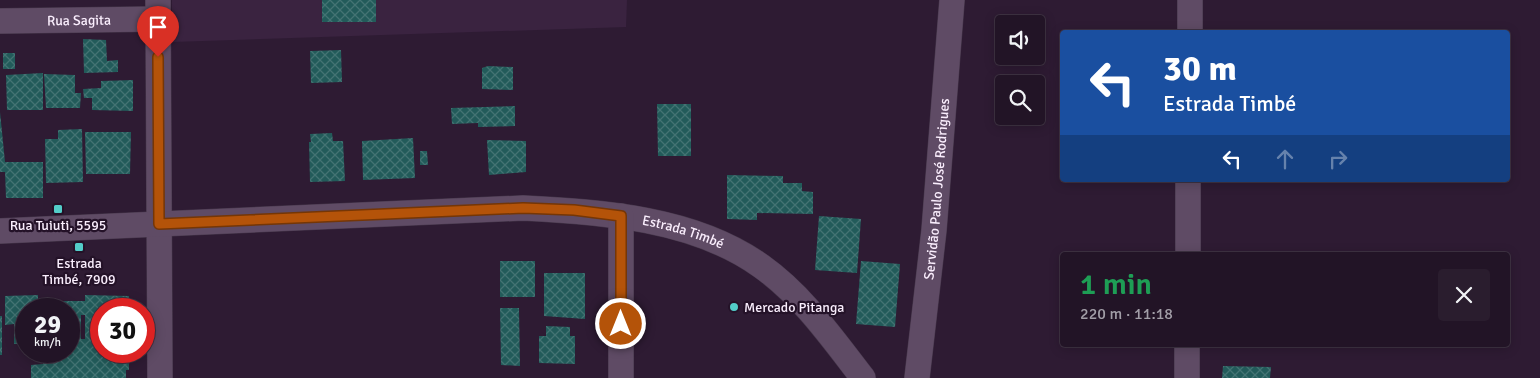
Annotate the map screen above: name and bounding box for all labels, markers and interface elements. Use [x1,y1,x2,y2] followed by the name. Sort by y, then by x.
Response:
[137,6,179,57] pin
[47,11,111,29] street label: Rua Sagita
[144,13,172,41] icon: arrive
[995,15,1045,125] map controls
[995,15,1045,65] button: sound
[1163,47,1237,90] text: 30 m
[1080,50,1145,115] icon: left
[995,75,1045,125] button: search
[1163,90,1296,117] text: Estrada Timbé
[920,98,953,281] street label: Servidão Paulo José Rodrigues
[1218,145,1246,173] icon: left
[1271,145,1299,173] icon: ahead
[1324,145,1352,173] icon: right
[52,203,64,215] marker: Rua Tuiuti, 5595
[641,211,727,252] street label: Estrada Timbé
[10,217,106,234] place label: Rua Tuiuti, 5595
[73,241,85,253] marker: Estrada Timbé, 7909
[42,255,116,288] place label: Estrada Timbé, 7909
[1080,266,1152,303] text: 1 min
[1438,269,1490,321] button: close
[594,297,646,349] position arrow
[90,298,155,363] speed limit sign: 30
[744,299,844,316] place label: Mercado Pitanga
[728,301,740,313] marker: Mercado Pitanga
[1080,304,1173,324] text: 220 m · 11:18
[34,309,61,340] text: 29
[34,335,61,350] text: km/h

